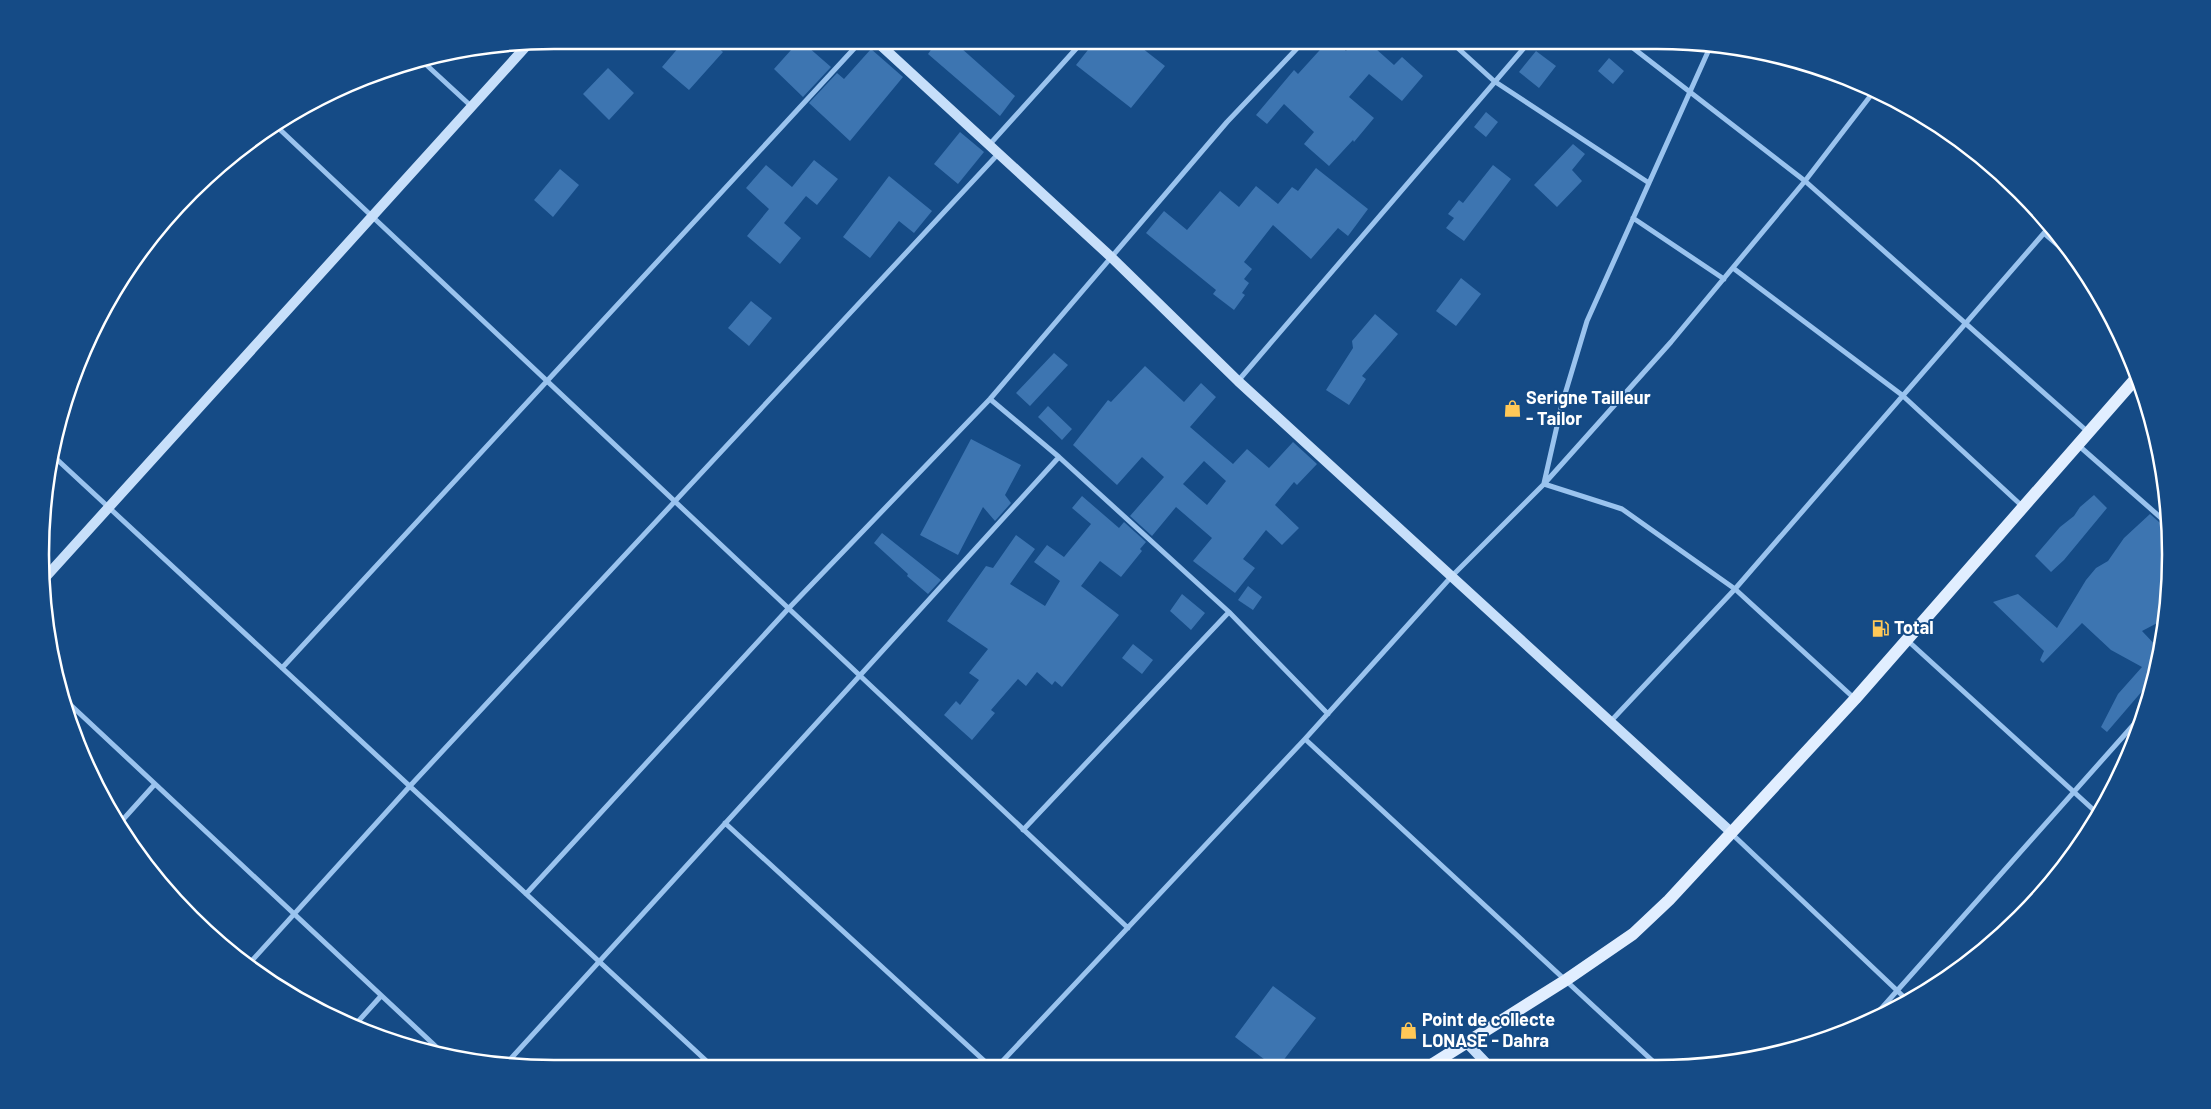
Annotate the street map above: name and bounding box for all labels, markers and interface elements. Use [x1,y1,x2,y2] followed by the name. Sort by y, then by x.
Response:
[1526,386,1651,429] place label: Serigne Tailleur - Tailor
[1502,398,1522,418] shop icon: Serigne Tailleur - Tailor
[1894,616,1934,638] place label: Total
[1870,618,1890,638] fuel station icon: Total
[1422,1008,1555,1051] place label: Point de collecte LONASE - Dahra
[1398,1020,1418,1040] shop icon: Point de collecte LONASE - Dahra

